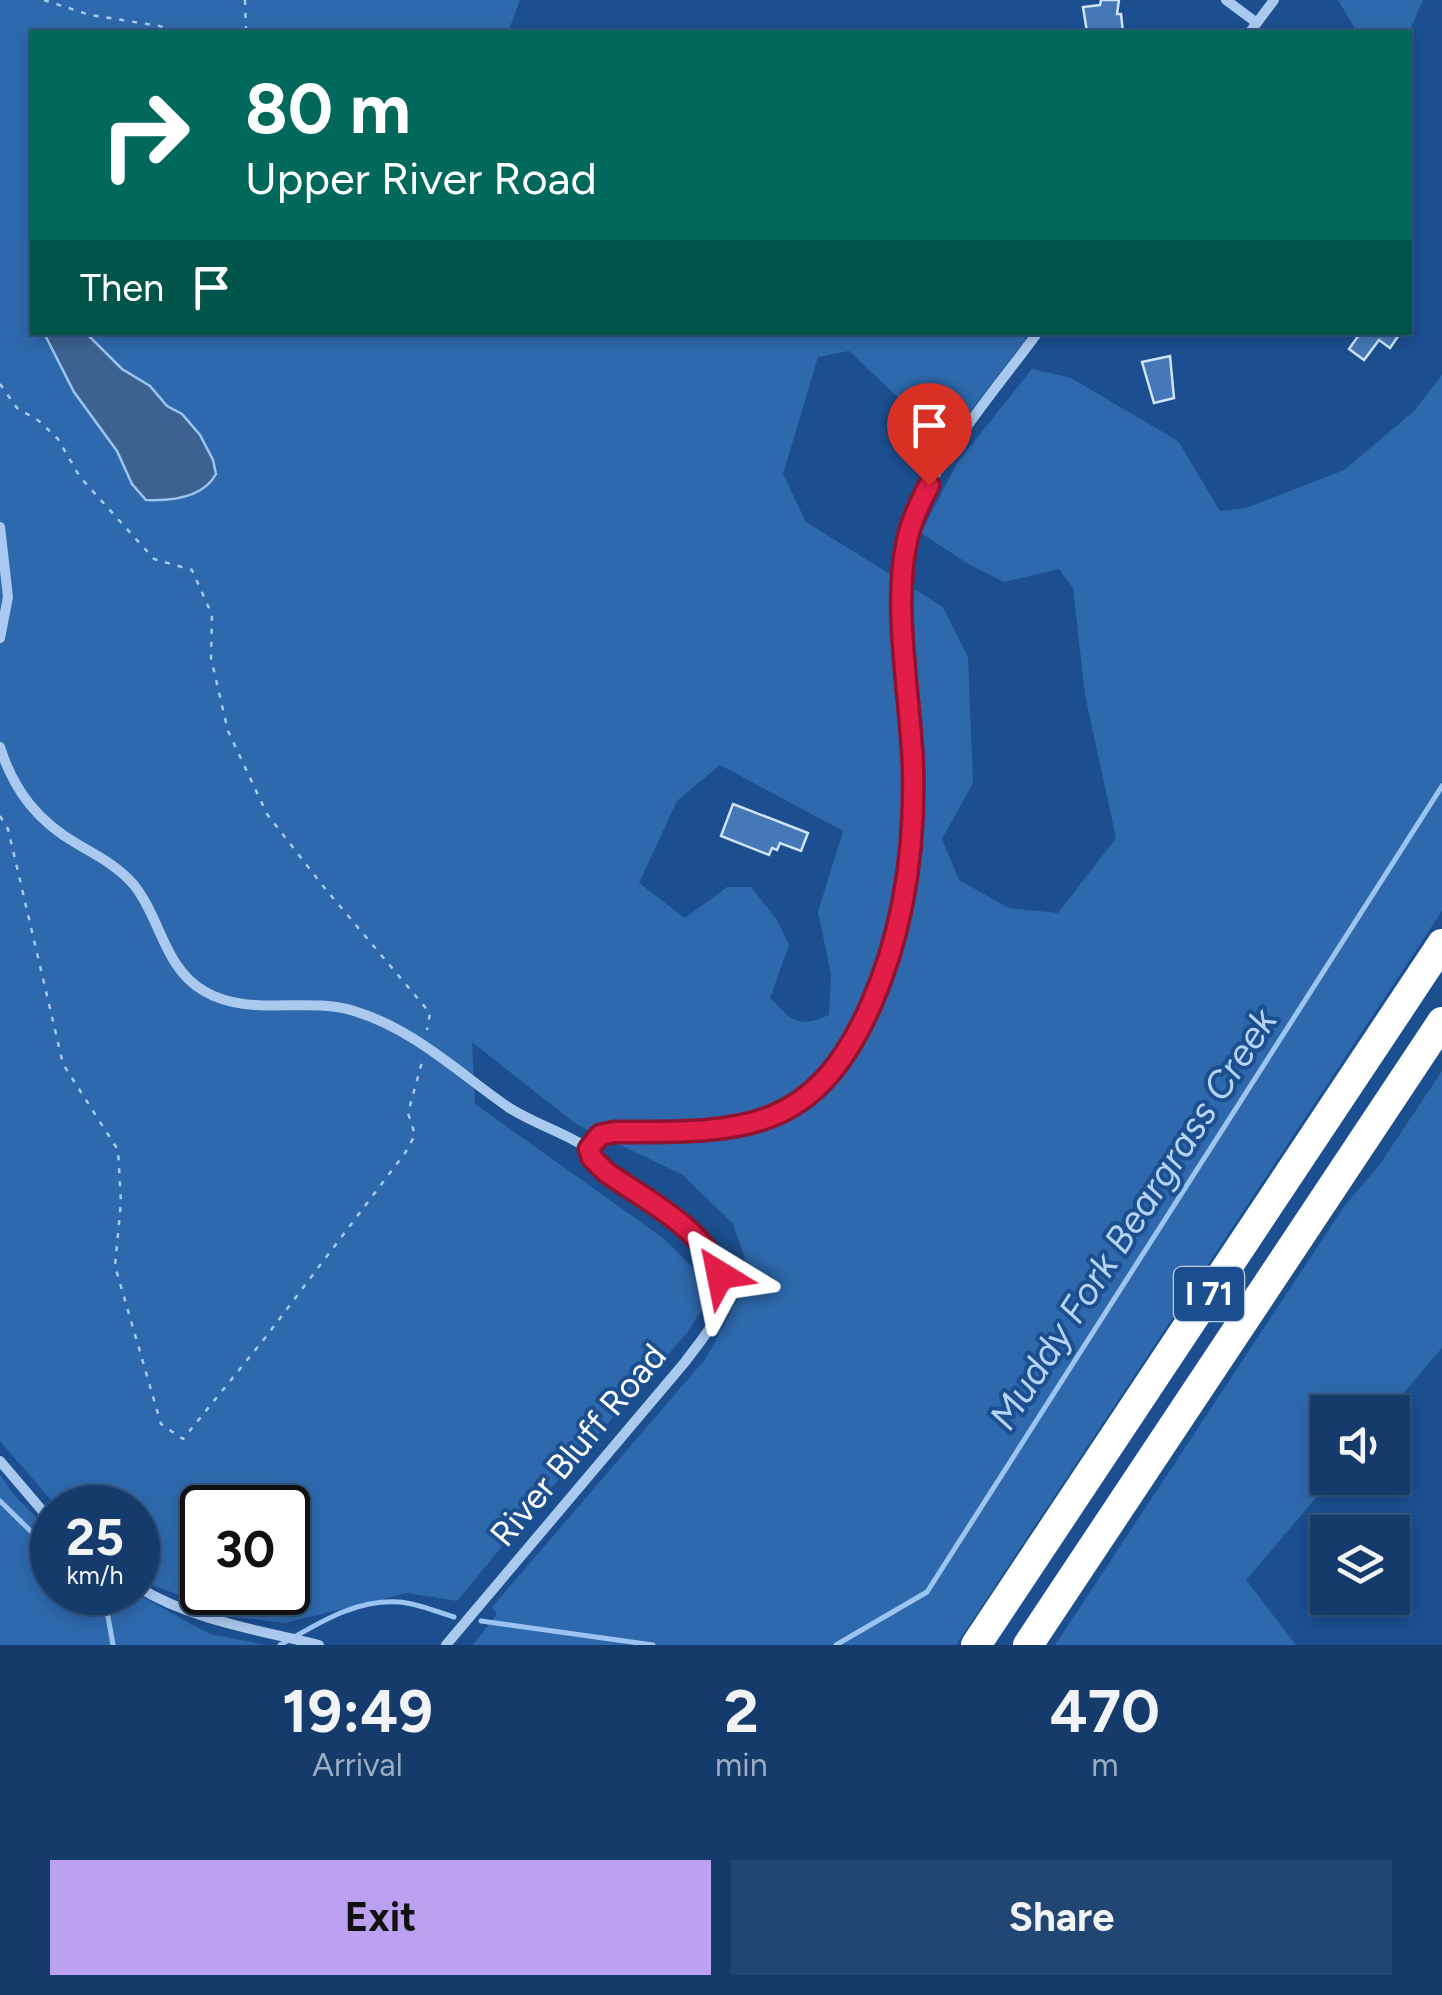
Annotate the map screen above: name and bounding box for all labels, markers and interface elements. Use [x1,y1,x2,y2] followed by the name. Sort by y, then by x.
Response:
[245,66,411,151] text: 80 m
[80,70,210,200] icon: right
[245,151,597,205] text: Upper River Road
[184,260,239,315] icon: arrive
[80,265,164,311] text: Then
[887,383,972,486] pin
[902,398,957,453] icon: arrive
[980,999,1287,1438] water label: Muddy Fork Beargrass Creek
[668,1223,772,1327] position arrow
[1174,1267,1244,1321] road number: I 71
[481,1335,675,1555] street label: River Bluff Road
[1310,1395,1410,1615] map controls
[1310,1395,1410,1495] button: sound
[180,1485,310,1615] speed limit sign: 30
[66,1507,124,1568] text: 25
[1310,1515,1410,1615] button: layers
[66,1560,124,1590] text: km/h
[282,1675,433,1747] text: 19:49
[724,1675,759,1747] text: 2
[1050,1675,1160,1747] text: 470
[312,1746,403,1784] text: Arrival
[715,1746,768,1784] text: min
[1091,1746,1118,1784] text: m
[50,1860,711,1975] button: Exit
[731,1860,1392,1975] button: Share

